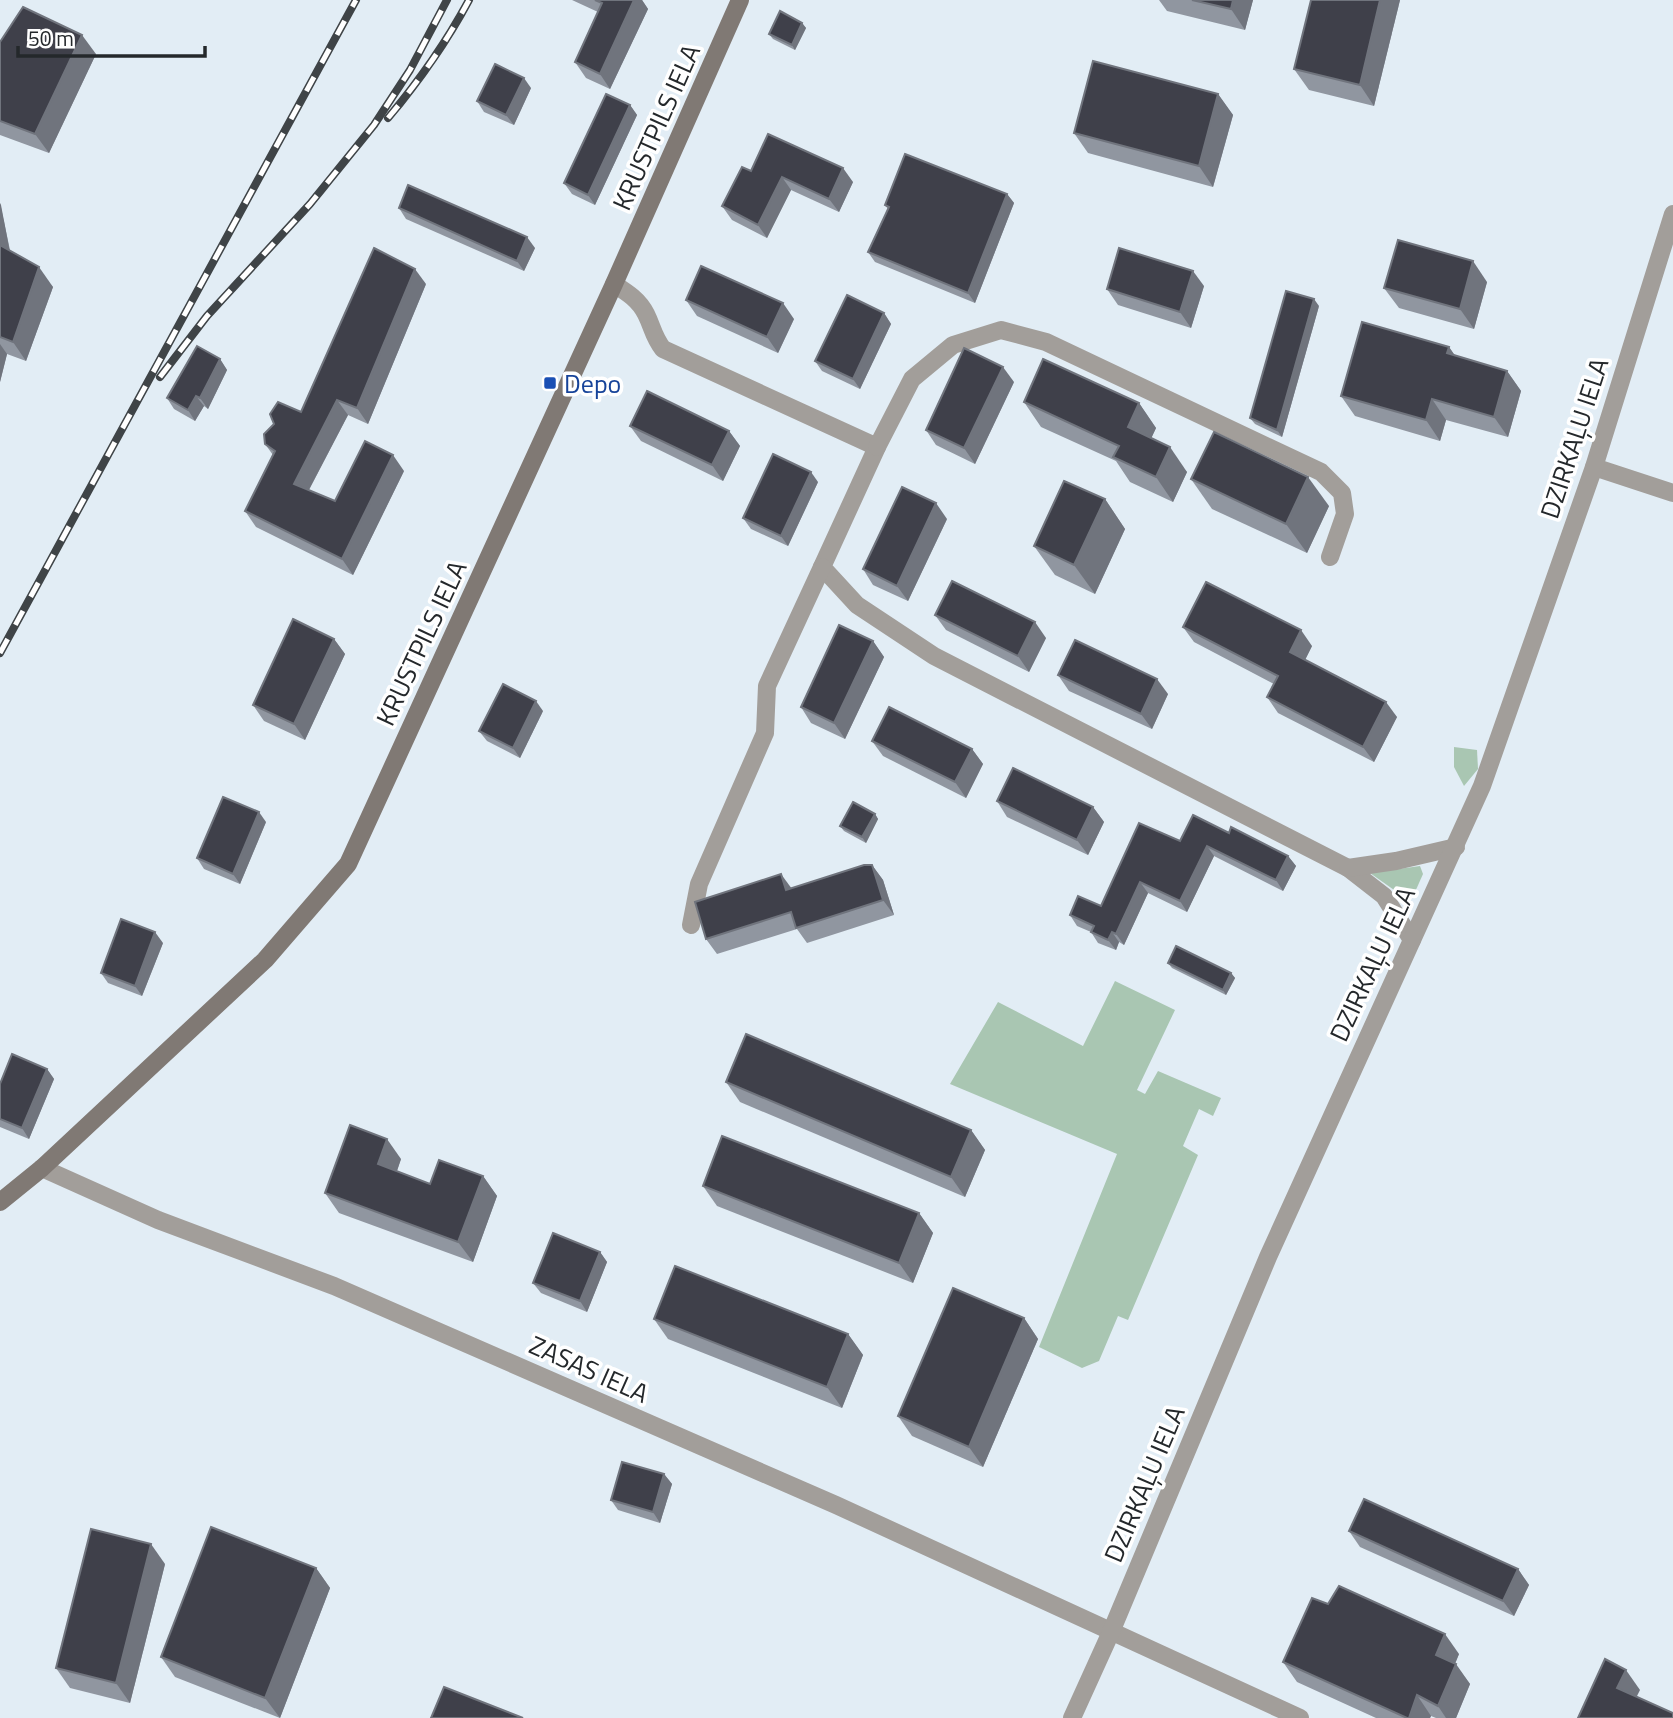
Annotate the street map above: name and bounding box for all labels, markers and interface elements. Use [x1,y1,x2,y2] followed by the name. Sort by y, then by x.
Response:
[18,14,205,58] scale bar
[28,22,74,54] text: 50 m
[602,38,710,216] street label: KRUSTPILS IELA
[1530,353,1618,523] street label: DZIRKAĻU IELA
[564,364,621,403] place label: Depo
[542,375,558,391] marker: Depo
[366,554,476,732] street label: KRUSTPILS IELA
[1319,880,1425,1048] street label: DZIRKAĻU IELA
[523,1325,655,1413] street label: ZASAS IELA
[1094,1400,1194,1568] street label: DZIRKAĻU IELA

